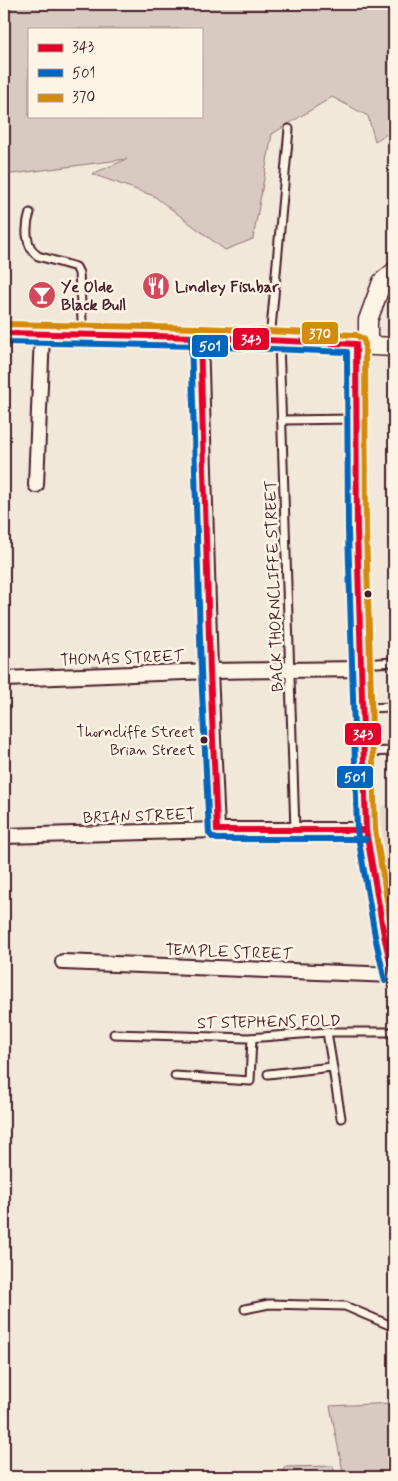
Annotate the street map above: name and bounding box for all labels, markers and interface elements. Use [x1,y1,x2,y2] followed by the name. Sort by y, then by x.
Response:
[28,28,202,118] legend
[72,38,94,58] text: 343
[72,64,95,84] text: 501
[72,88,95,108] text: 370
[141,271,171,301] restaurant icon: Lindley Fishbar
[61,277,126,316] place label: Ye Olde Black Bull
[175,277,279,298] place label: Lindley Fishbar
[27,280,57,310] bar icon: Ye Olde Black Bull
[301,321,339,345] line badge: 370
[309,325,331,343] text: 370
[232,327,270,351] line badge: 343
[241,331,262,349] text: 343
[191,334,229,358] line badge: 501
[199,338,221,356] text: 501
[260,480,289,692] street label: BACK THORNCLIFFE STREET
[363,589,373,599] unlabelled marker
[60,646,185,671] street label: THOMAS STREET
[344,722,382,746] line badge: 343
[76,723,195,761] place label: Thorncliffe Street Brian Street
[353,726,374,744] text: 343
[199,735,209,745] marker: Thorncliffe Street Brian Street
[336,765,374,789] line badge: 501
[344,769,366,787] text: 501
[82,804,196,829] street label: BRIAN STREET
[165,940,294,965] street label: TEMPLE STREET
[197,1011,341,1034] street label: ST STEPHENS FOLD

